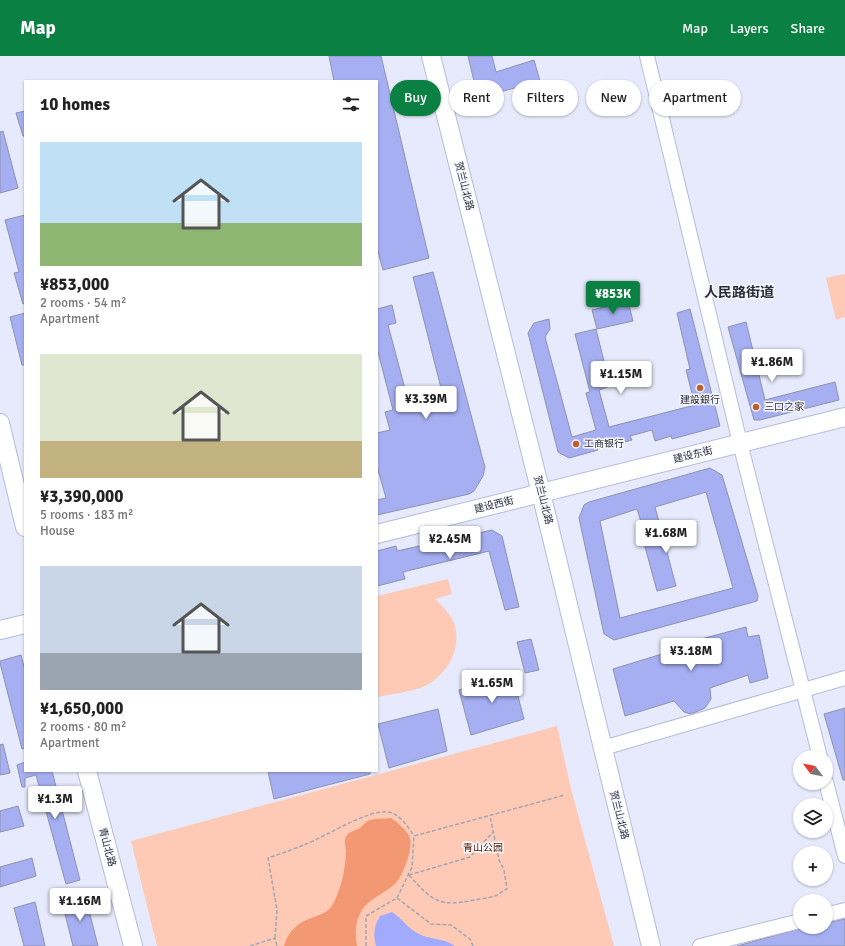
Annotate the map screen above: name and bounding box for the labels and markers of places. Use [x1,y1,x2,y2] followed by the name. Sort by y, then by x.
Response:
[585,281,641,315] pin: ¥853K
[739,349,805,383] pin: ¥1.86M
[588,361,654,395] pin: ¥1.15M
[695,383,705,393] marker: 建設銀行
[393,386,459,420] pin: ¥3.39M
[680,394,720,406] place label: 建設銀行
[764,401,805,413] place label: 三口之家
[751,402,761,412] marker: 三口之家
[584,438,624,450] place label: 工商银行
[571,439,581,449] marker: 工商银行
[633,520,699,554] pin: ¥1.68M
[417,526,483,560] pin: ¥2.45M
[658,638,724,672] pin: ¥3.18M
[459,670,525,704] pin: ¥1.65M
[27,786,83,820] pin: ¥1.3M
[47,888,113,922] pin: ¥1.16M

